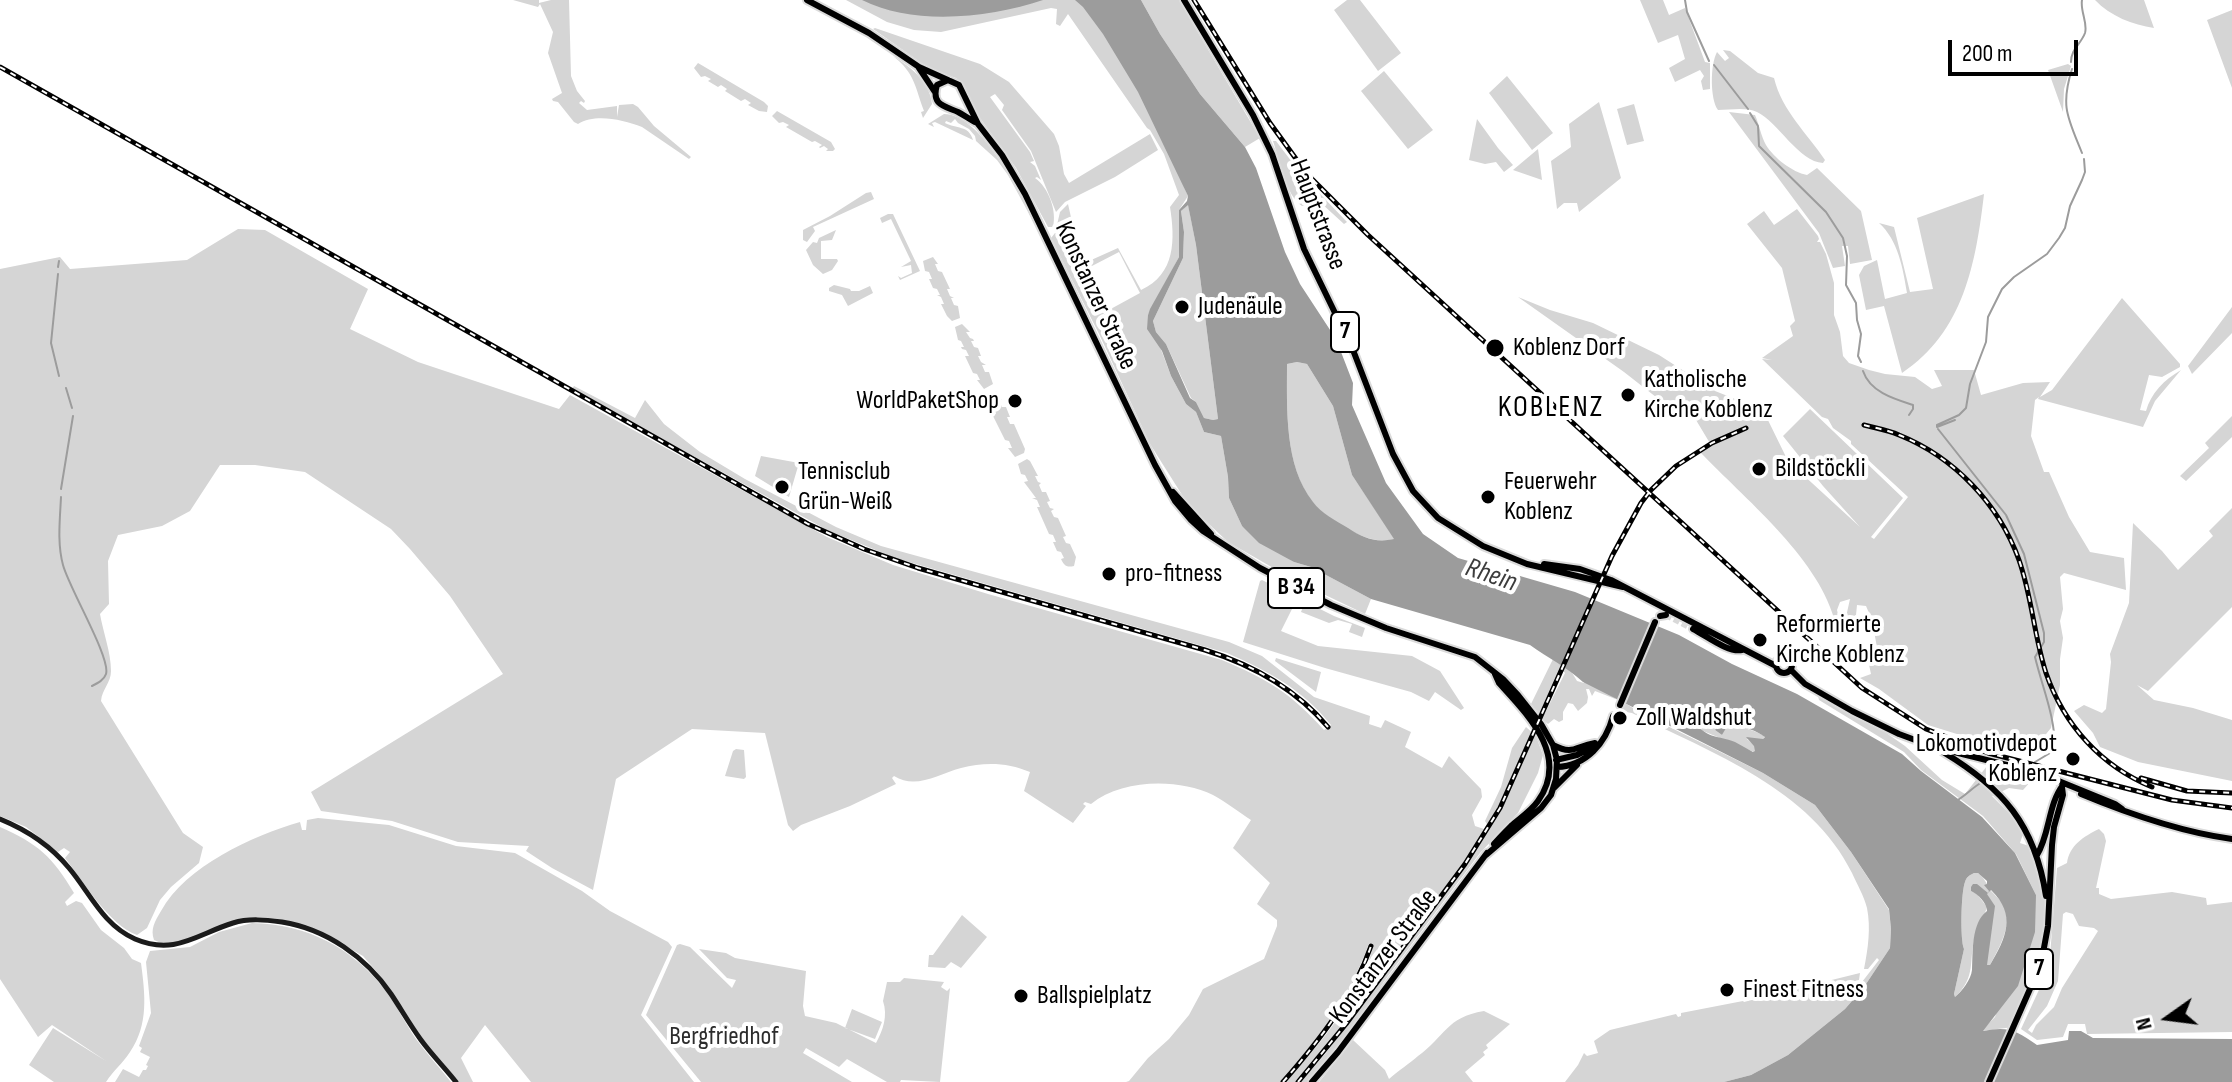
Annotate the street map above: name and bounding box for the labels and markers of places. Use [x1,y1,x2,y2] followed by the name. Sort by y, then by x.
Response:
[1198,291,1283,323] place label: Judenäule
[1173,298,1191,316] marker: Judenäule
[1513,332,1625,364] place label: Koblenz Dorf
[1484,337,1506,359] marker: Koblenz Dorf
[1644,364,1772,426] place label: Katholische Kirche Koblenz
[856,385,999,417] place label: WorldPaketShop
[1619,386,1637,404] marker: Katholische Kirche Koblenz
[1006,392,1024,410] marker: WorldPaketShop
[1775,453,1865,485] place label: Bildstöckli
[798,456,892,518] place label: Tennisclub Grün-Weiß
[1750,460,1768,478] marker: Bildstöckli
[1504,466,1597,528] place label: Feuerwehr Koblenz
[773,478,791,496] marker: Tennisclub Grün-Weiß
[1479,488,1497,506] marker: Feuerwehr Koblenz
[1125,558,1222,590] place label: pro-fitness
[1100,565,1118,583] marker: pro-fitness
[1776,609,1904,670] place label: Reformierte Kirche Koblenz
[1751,631,1769,649] marker: Reformierte Kirche Koblenz
[1636,702,1752,734] place label: Zoll Waldshut
[1611,709,1629,727] marker: Zoll Waldshut
[1916,728,2057,790] place label: Lokomotivdepot Koblenz
[2064,750,2082,768] marker: Lokomotivdepot Koblenz
[1743,974,1864,1006] place label: Finest Fitness
[1037,980,1152,1012] place label: Ballspielplatz
[1718,981,1736,999] marker: Finest Fitness
[1012,987,1030,1005] marker: Ballspielplatz

